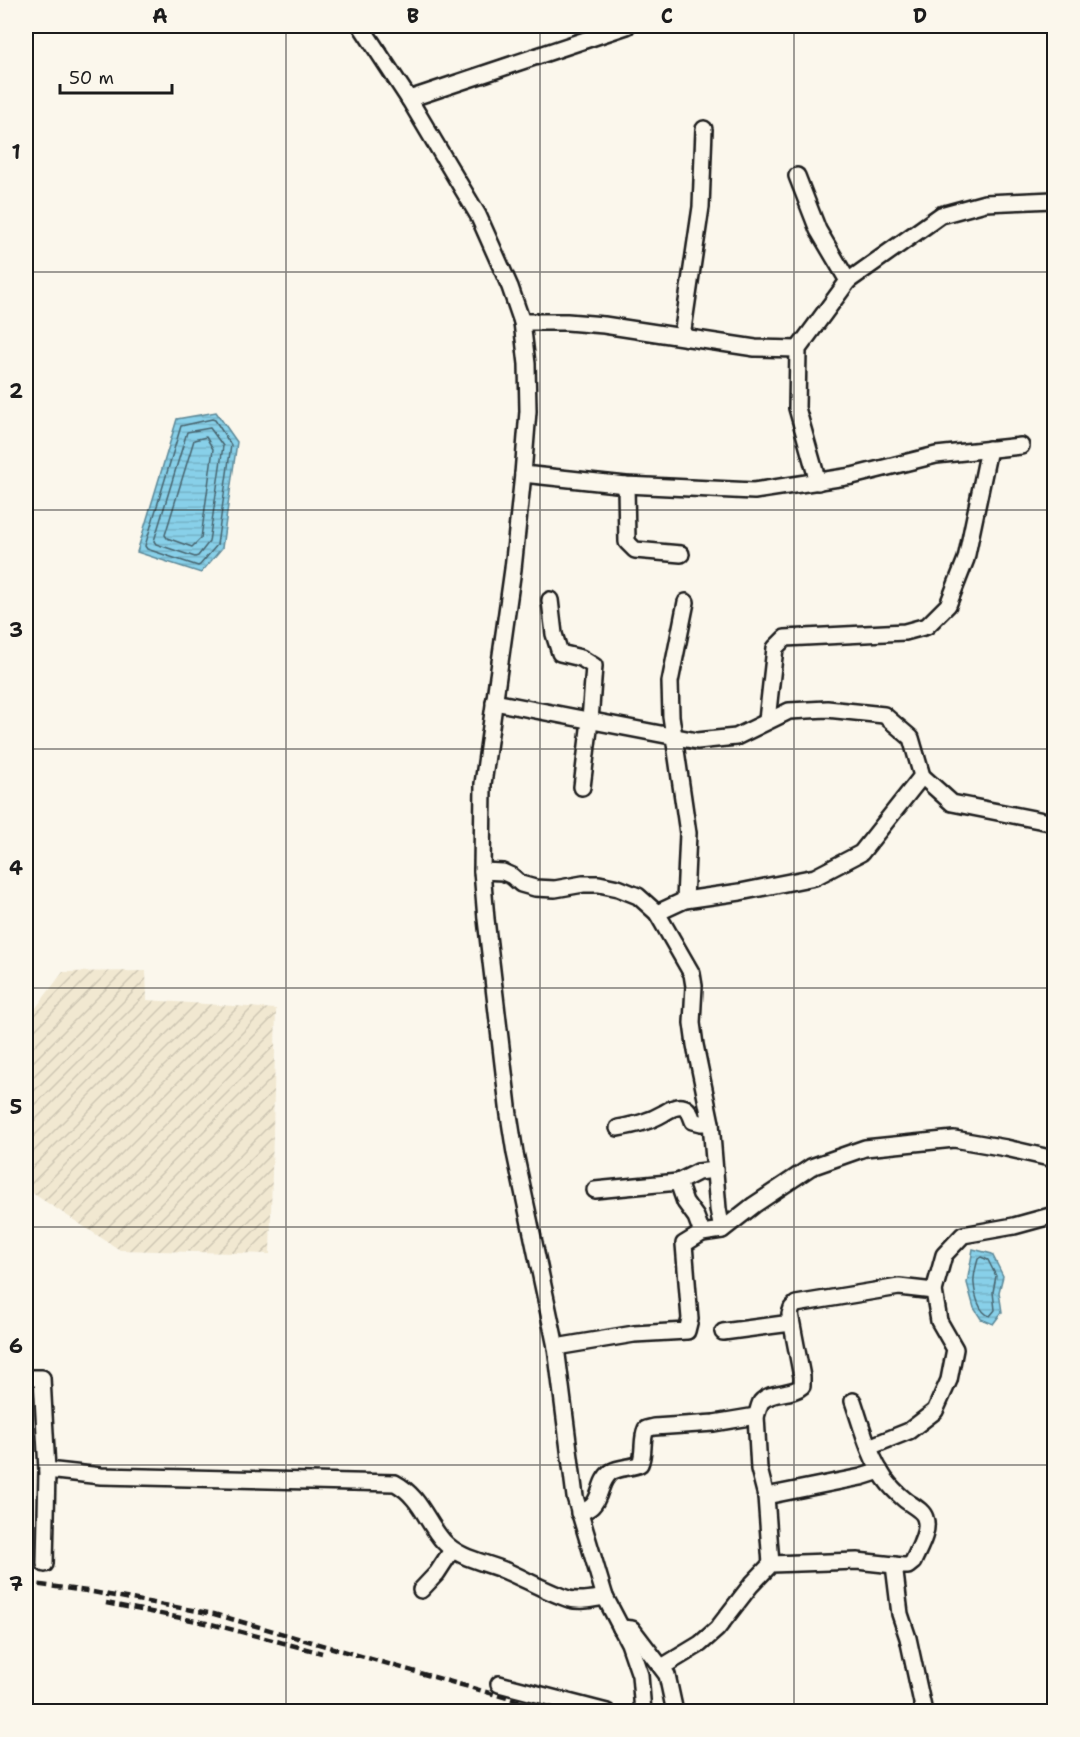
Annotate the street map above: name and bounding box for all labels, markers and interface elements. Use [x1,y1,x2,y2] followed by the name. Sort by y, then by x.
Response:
[152,3,168,29] text: A
[407,3,419,29] text: B
[661,3,673,29] text: C
[913,3,927,29] text: D
[60,57,172,95] scale bar
[69,66,114,90] text: 50 m
[11,139,21,165] text: 1
[9,378,23,404] text: 2
[9,617,23,643] text: 3
[9,855,23,881] text: 4
[10,1094,22,1120] text: 5
[9,1333,23,1359] text: 6
[9,1571,23,1597] text: 7

